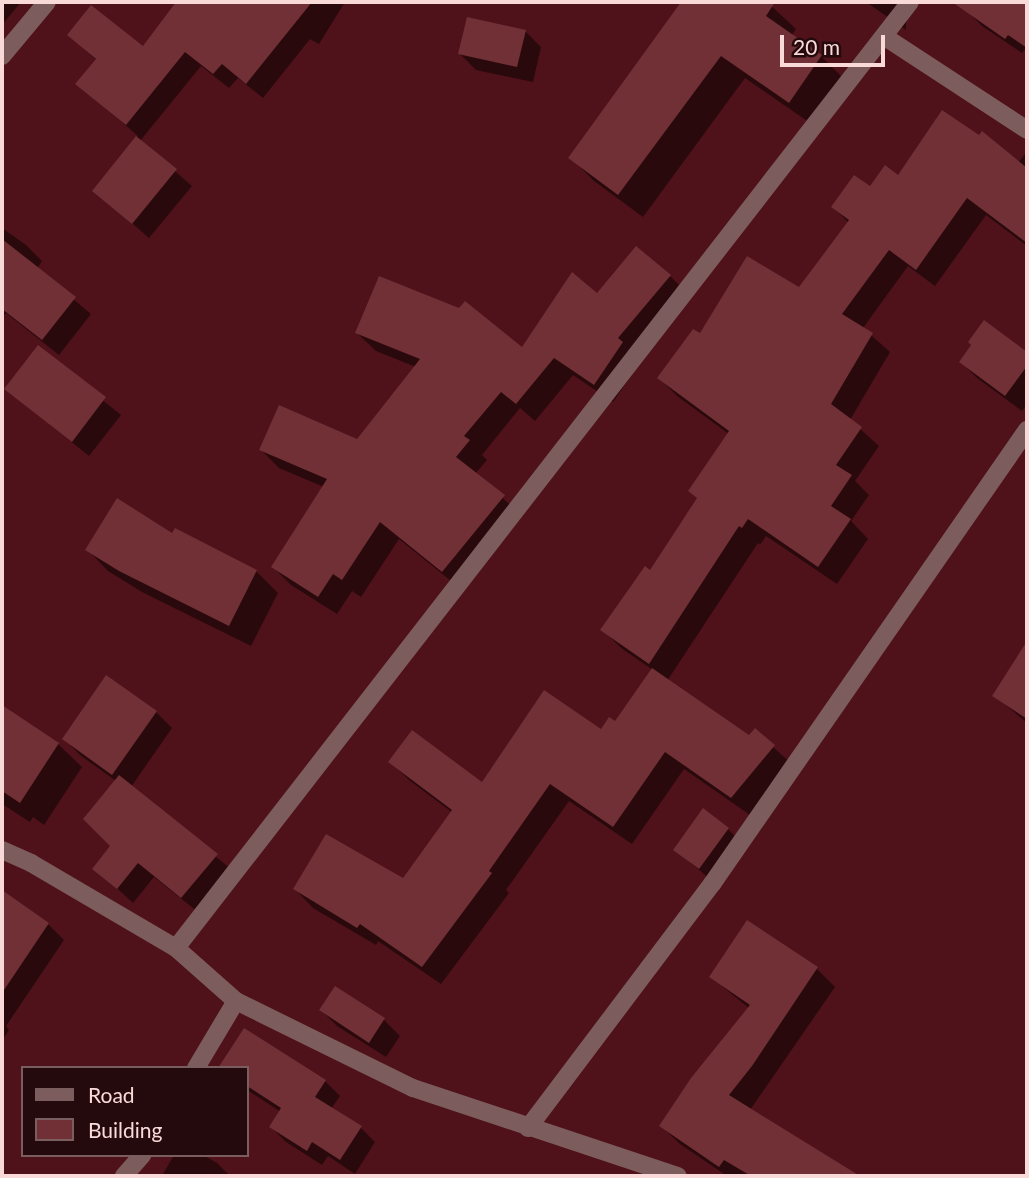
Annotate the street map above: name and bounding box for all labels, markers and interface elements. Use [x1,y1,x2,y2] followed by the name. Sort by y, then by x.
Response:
[784,21,889,65] scale bar
[793,34,840,59] text: 20 m
[21,1066,248,1157] legend
[88,1082,135,1107] text: Road
[88,1117,163,1142] text: Building

